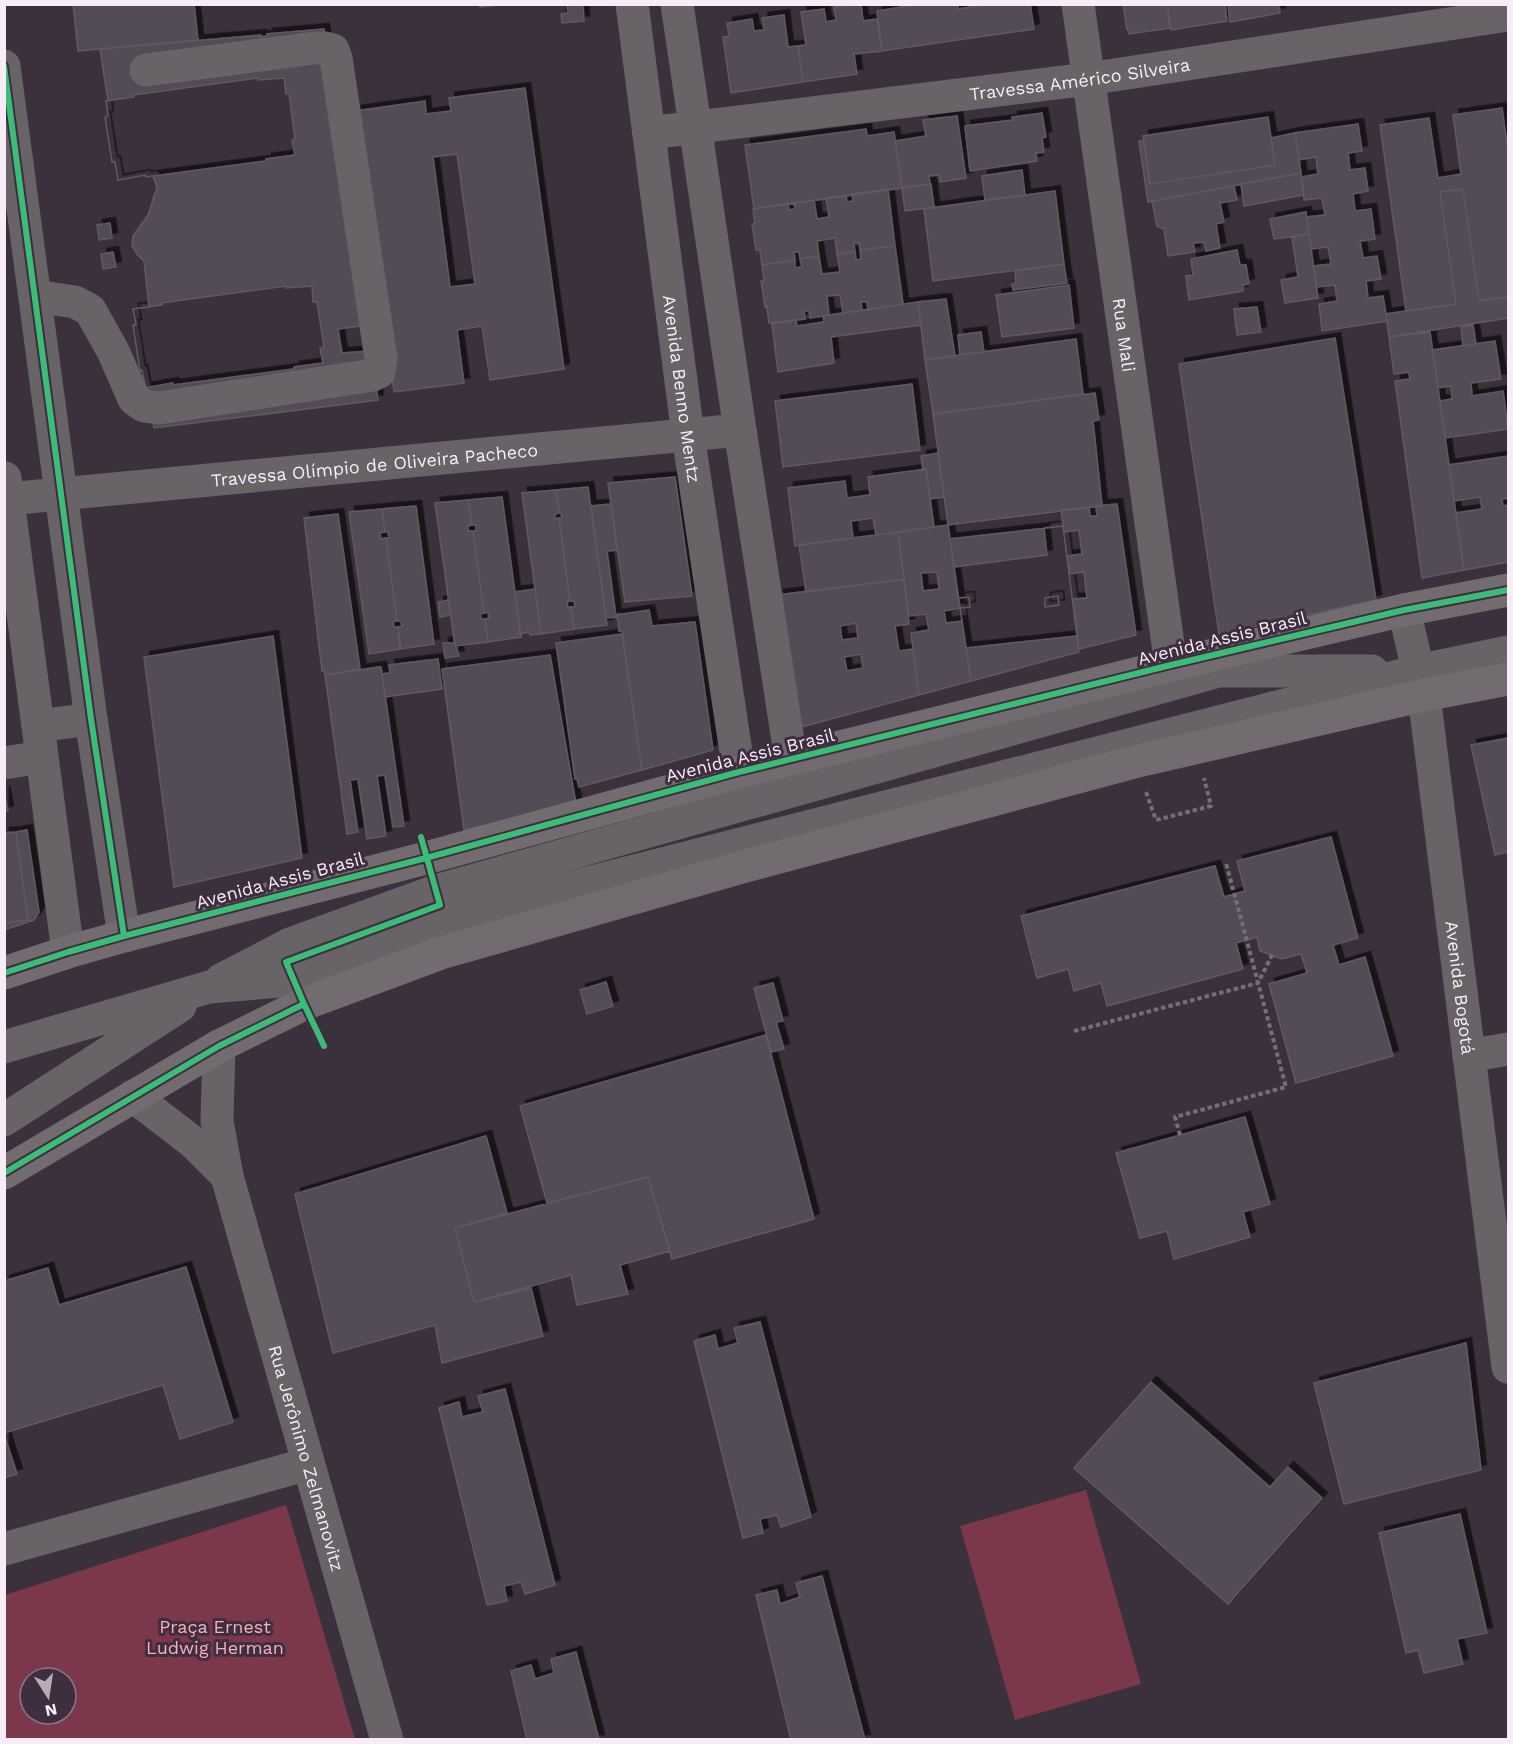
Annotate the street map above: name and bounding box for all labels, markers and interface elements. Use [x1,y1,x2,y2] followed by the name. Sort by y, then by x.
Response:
[968,53,1191,104] street label: Travessa Américo Silveira
[659,293,706,484] street label: Avenida Benno Mentz
[1109,296,1140,373] street label: Rua Mali
[210,439,539,490] street label: Travessa Olímpio de Oliveira Pacheco
[1135,607,1309,669] street label: Avenida Assis Brasil
[663,724,837,786] street label: Avenida Assis Brasil
[194,847,367,913] street label: Avenida Assis Brasil
[1442,919,1479,1056] street label: Avenida Bogotá
[265,1342,349,1573] street label: Rua Jerônimo Zelmanovitz
[146,1616,284,1658] park label: Praça Ernest Ludwig Herman
[18,1666,78,1726] north arrow
[43,1700,59,1721] text: N

